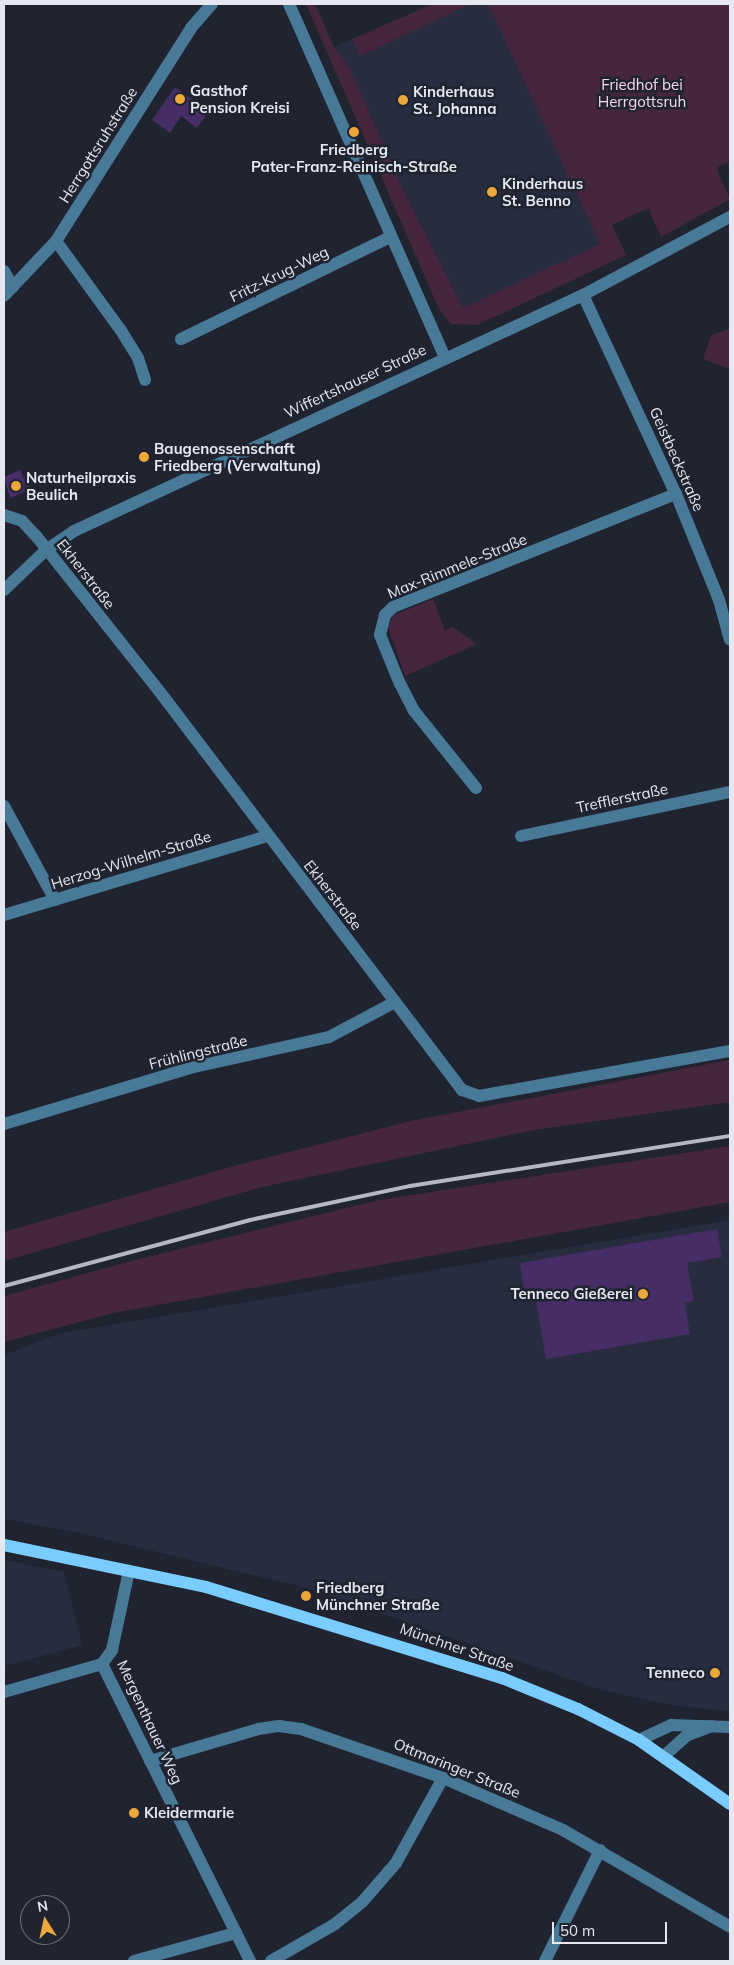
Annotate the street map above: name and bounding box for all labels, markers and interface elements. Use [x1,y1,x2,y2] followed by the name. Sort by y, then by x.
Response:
[598,75,686,110] park label: Friedhof bei Herrgottsruh
[190,81,290,116] place label: Gasthof Pension Kreisi
[413,82,496,117] place label: Kinderhaus St. Johanna
[55,84,141,206] street label: Herrgottsruhstraße
[174,93,186,105] marker: Gasthof Pension Kreisi
[397,94,409,106] marker: Kinderhaus St. Johanna
[348,126,360,138] marker: Friedberg Pater-Franz-Reinisch-Straße
[251,140,457,175] place label: Friedberg Pater-Franz-Reinisch-Straße
[502,174,583,209] place label: Kinderhaus St. Benno
[486,186,498,198] marker: Kinderhaus St. Benno
[227,242,331,306] street label: Fritz-Krug-Weg
[281,340,429,422] street label: Wiffertshauser Straße
[646,404,708,514] street label: Geistbeckstraße
[154,439,321,474] place label: Baugenossenschaft Friedberg (Verwaltung)
[138,451,150,463] marker: Baugenossenschaft Friedberg (Verwaltung)
[26,468,136,503] place label: Naturheilpraxis Beulich
[10,480,22,492] marker: Naturheilpraxis Beulich
[385,530,529,602] street label: Max-Rimmele-Straße
[53,536,119,612] street label: Ekherstraße
[575,780,669,816] street label: Trefflerstraße
[49,827,213,893] street label: Herzog-Wilhelm-Straße
[300,857,366,933] street label: Ekherstraße
[147,1031,249,1073] street label: Frühlingstraße
[510,1285,633,1303] place label: Tenneco Gießerei
[637,1288,649,1300] marker: Tenneco Gießerei
[316,1578,440,1613] place label: Friedberg Münchner Straße
[300,1590,312,1602] marker: Friedberg Münchner Straße
[398,1619,516,1675] street label: Münchner Straße
[113,1657,187,1787] street label: Mergenthauer Weg
[646,1664,705,1682] place label: Tenneco
[709,1667,721,1679] marker: Tenneco
[391,1734,523,1802] street label: Ottmaringer Straße
[144,1804,234,1822] place label: Kleidermarie
[128,1807,140,1819] marker: Kleidermarie
[20,1895,70,1945] north arrow
[36,1896,49,1916] text: N
[554,1912,669,1944] scale bar
[560,1921,595,1940] text: 50 m

